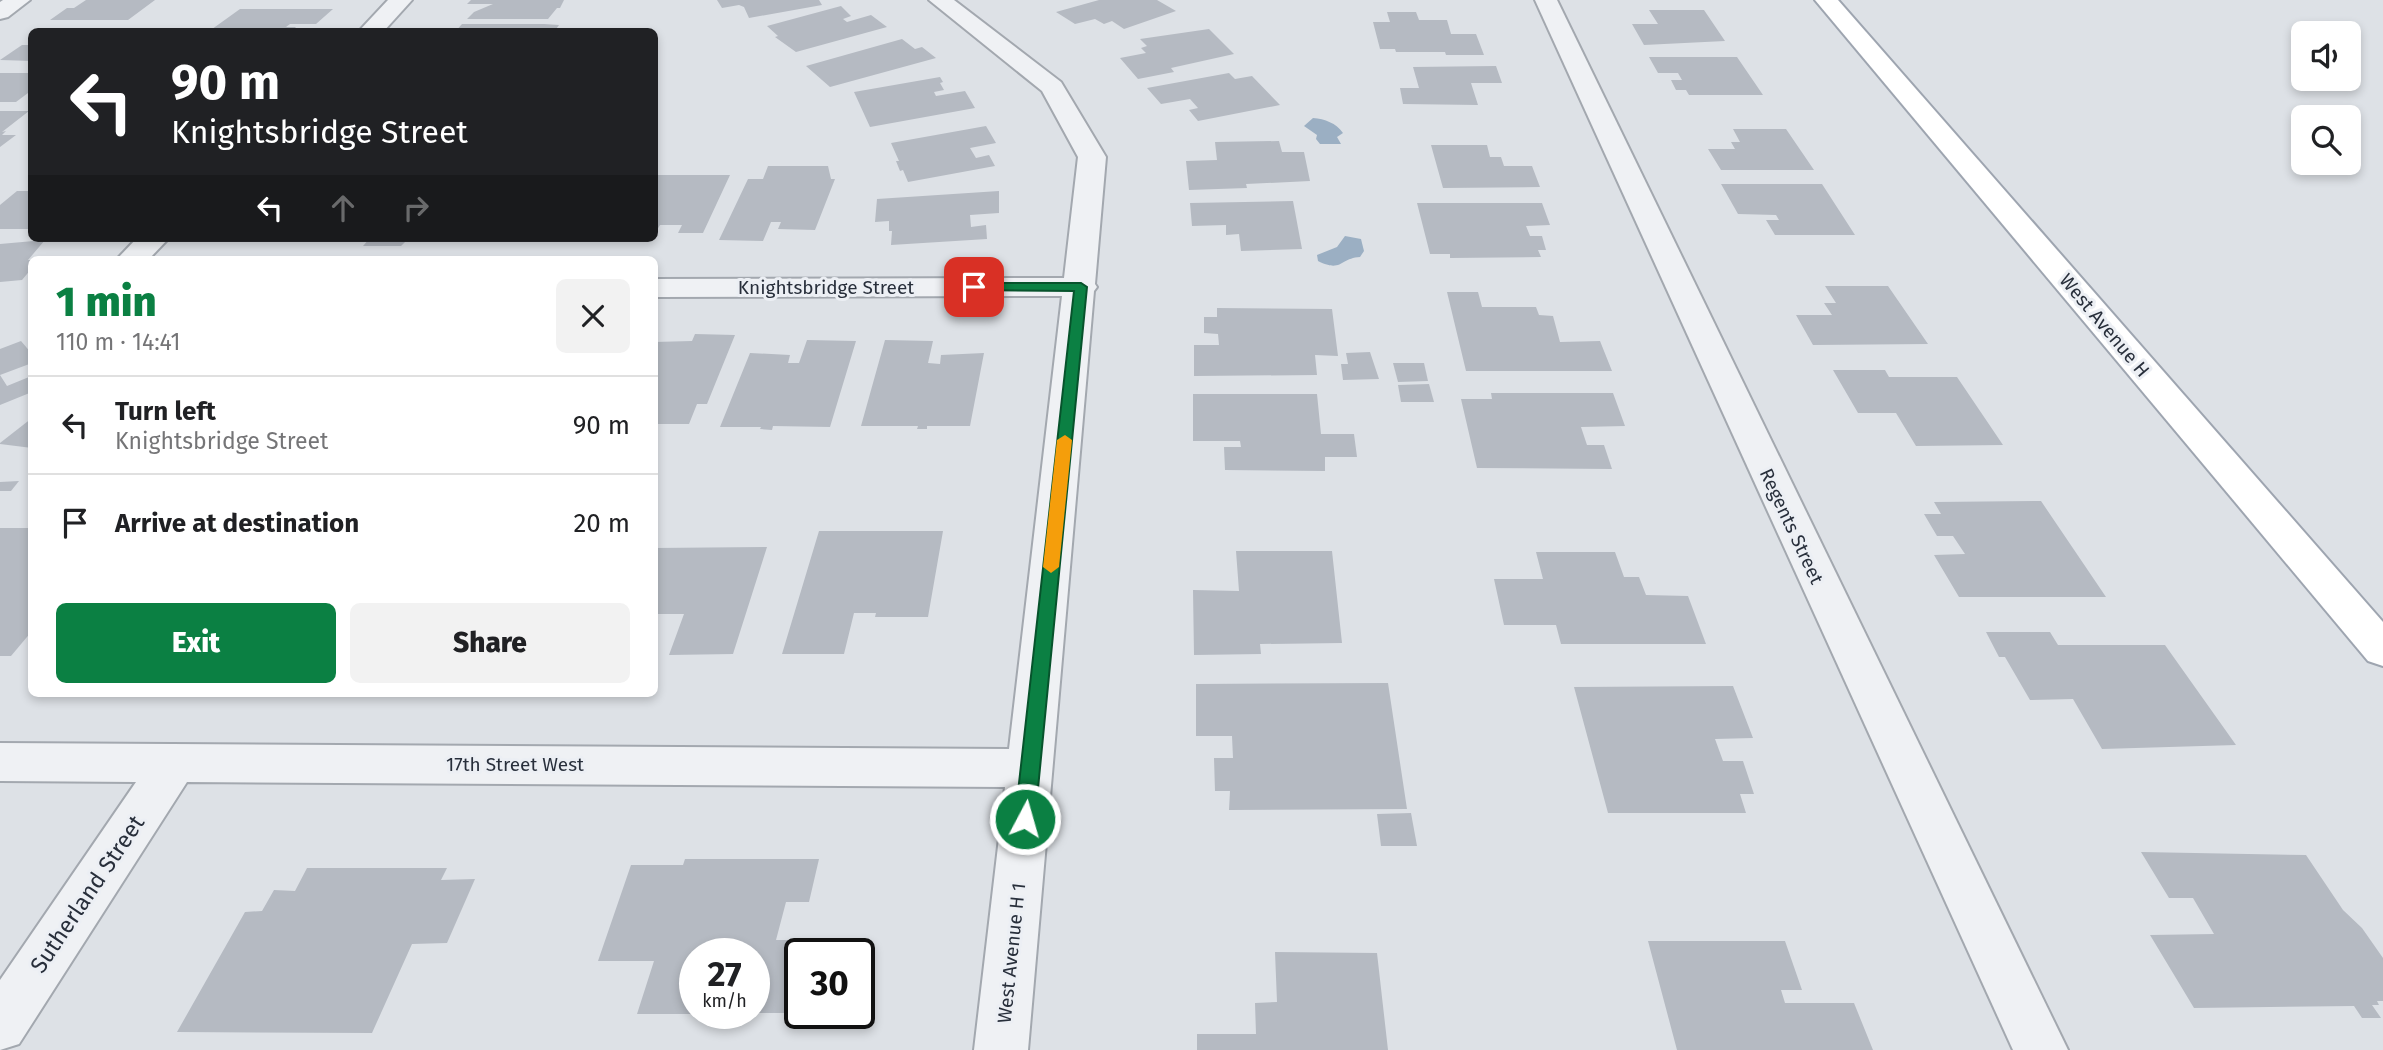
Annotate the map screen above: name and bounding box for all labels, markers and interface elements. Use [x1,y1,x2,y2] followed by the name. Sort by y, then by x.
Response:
[2291,21,2361,175] map controls
[2291,21,2361,91] button: sound
[171,53,280,112] text: 90 m
[56,56,147,147] icon: left
[2291,105,2361,175] button: search
[171,113,468,151] text: Knightsbridge Street
[251,189,289,227] icon: left
[324,189,362,227] icon: ahead
[397,189,435,227] icon: right
[944,257,1004,317] pin
[955,268,993,306] icon: arrive
[2055,269,2154,382] street label: West Avenue H
[738,276,914,299] street label: Knightsbridge Street
[56,277,157,327] text: 1 min
[556,279,630,353] button: close
[56,328,180,356] text: 110 m · 14:41
[115,396,216,427] text: Turn left
[56,406,94,444] icon: left
[573,410,630,441] text: 90 m
[115,427,328,455] text: Knightsbridge Street
[1755,465,1828,588] street label: Regents Street
[56,504,94,542] icon: arrive
[115,508,359,539] text: Arrive at destination
[573,508,630,539] text: 20 m
[56,603,336,683] button: Exit
[350,603,630,683] button: Share
[446,753,584,776] street label: 17th Street West
[988,782,1062,856] position arrow
[24,809,150,978] street label: Sutherland Street
[993,882,1030,1024] street label: West Avenue H 1
[784,938,875,1029] speed limit sign: 30
[707,953,742,995] text: 27
[702,990,747,1012] text: km/h

